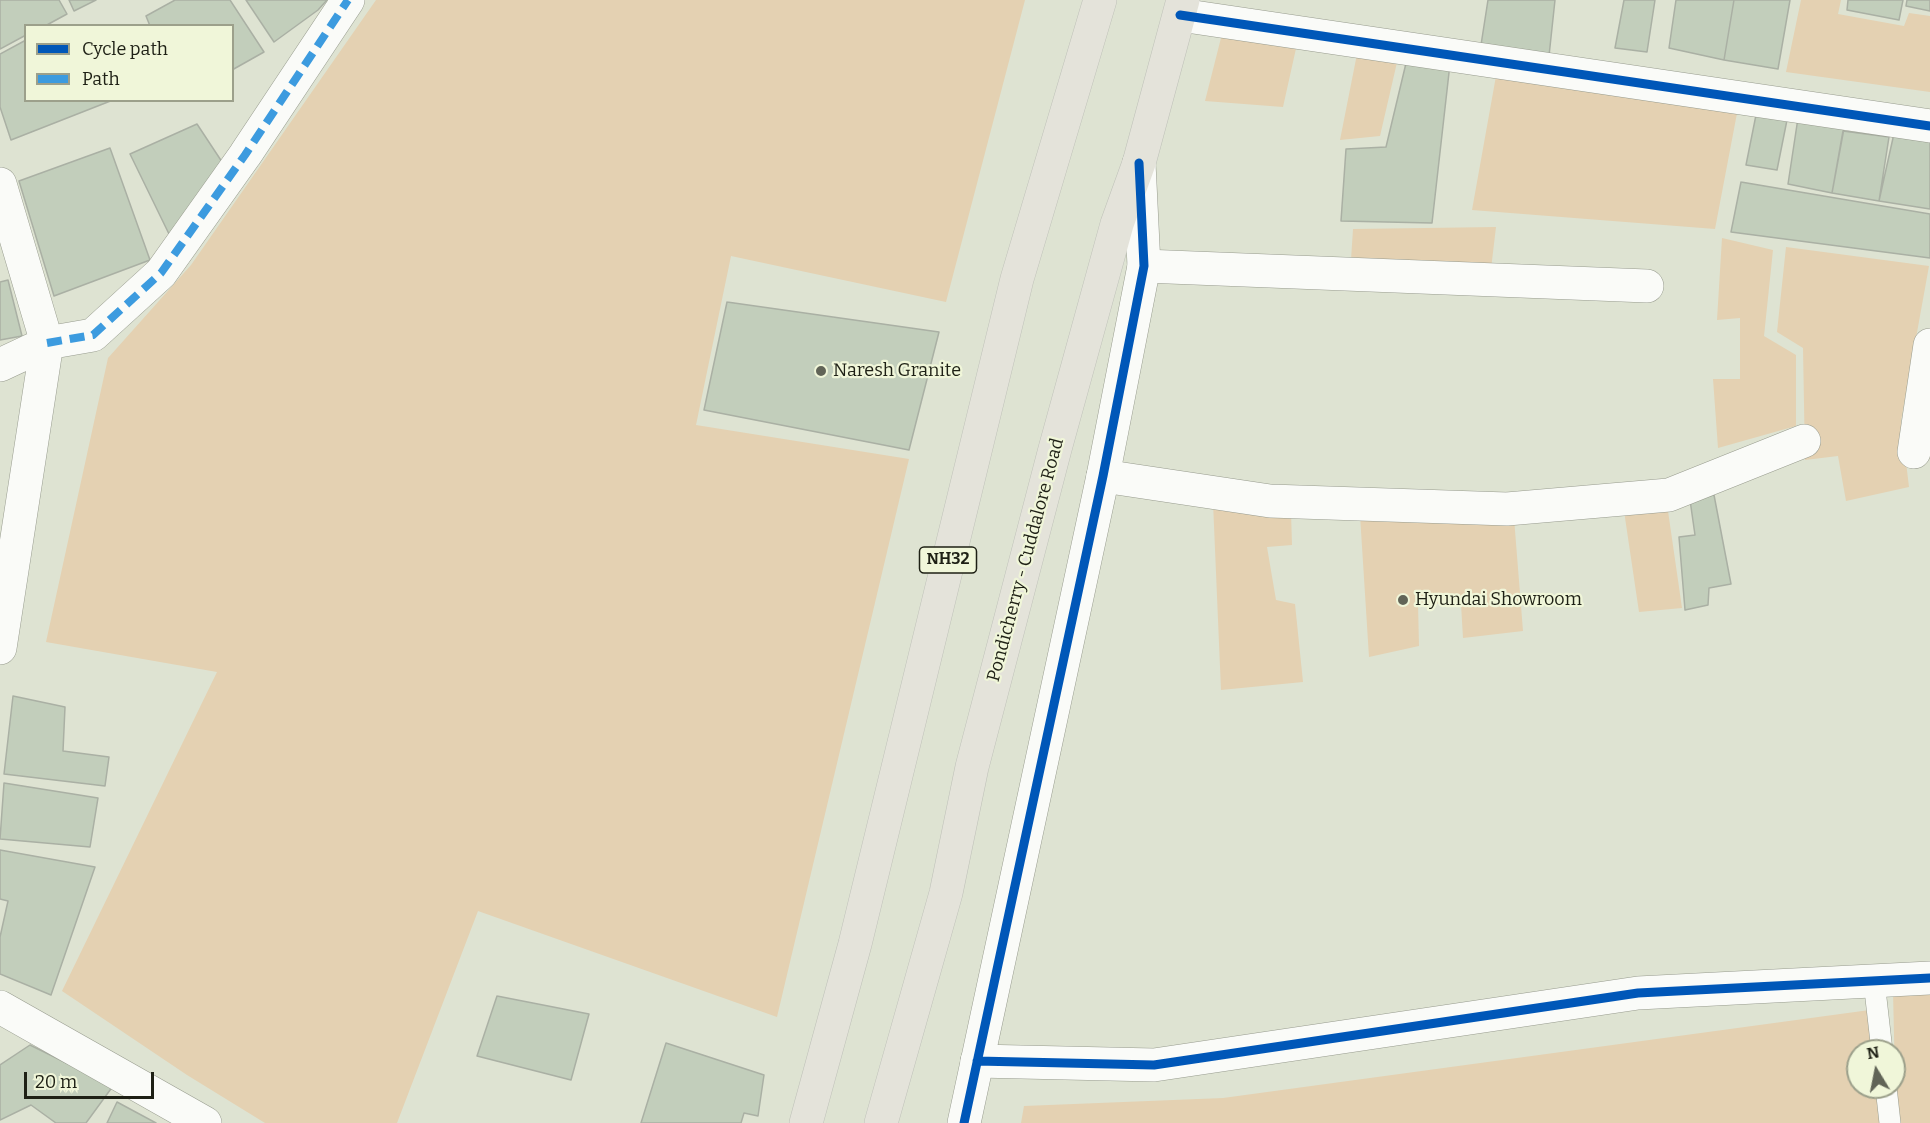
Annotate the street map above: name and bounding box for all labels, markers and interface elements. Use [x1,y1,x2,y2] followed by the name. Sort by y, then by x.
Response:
[24,24,234,102] legend
[82,38,168,60] text: Cycle path
[82,68,120,90] text: Path
[833,360,961,382] place label: Naresh Granite
[814,364,828,378] marker: Naresh Granite
[983,436,1069,684] street label: Pondicherry - Cuddalore Road
[920,547,976,573] road number: NH32
[1415,589,1582,611] place label: Hyundai Showroom
[1396,593,1410,607] marker: Hyundai Showroom
[1846,1039,1906,1099] north arrow
[1865,1042,1881,1063] text: N
[27,1060,158,1098] scale bar
[35,1071,77,1093] text: 20 m

